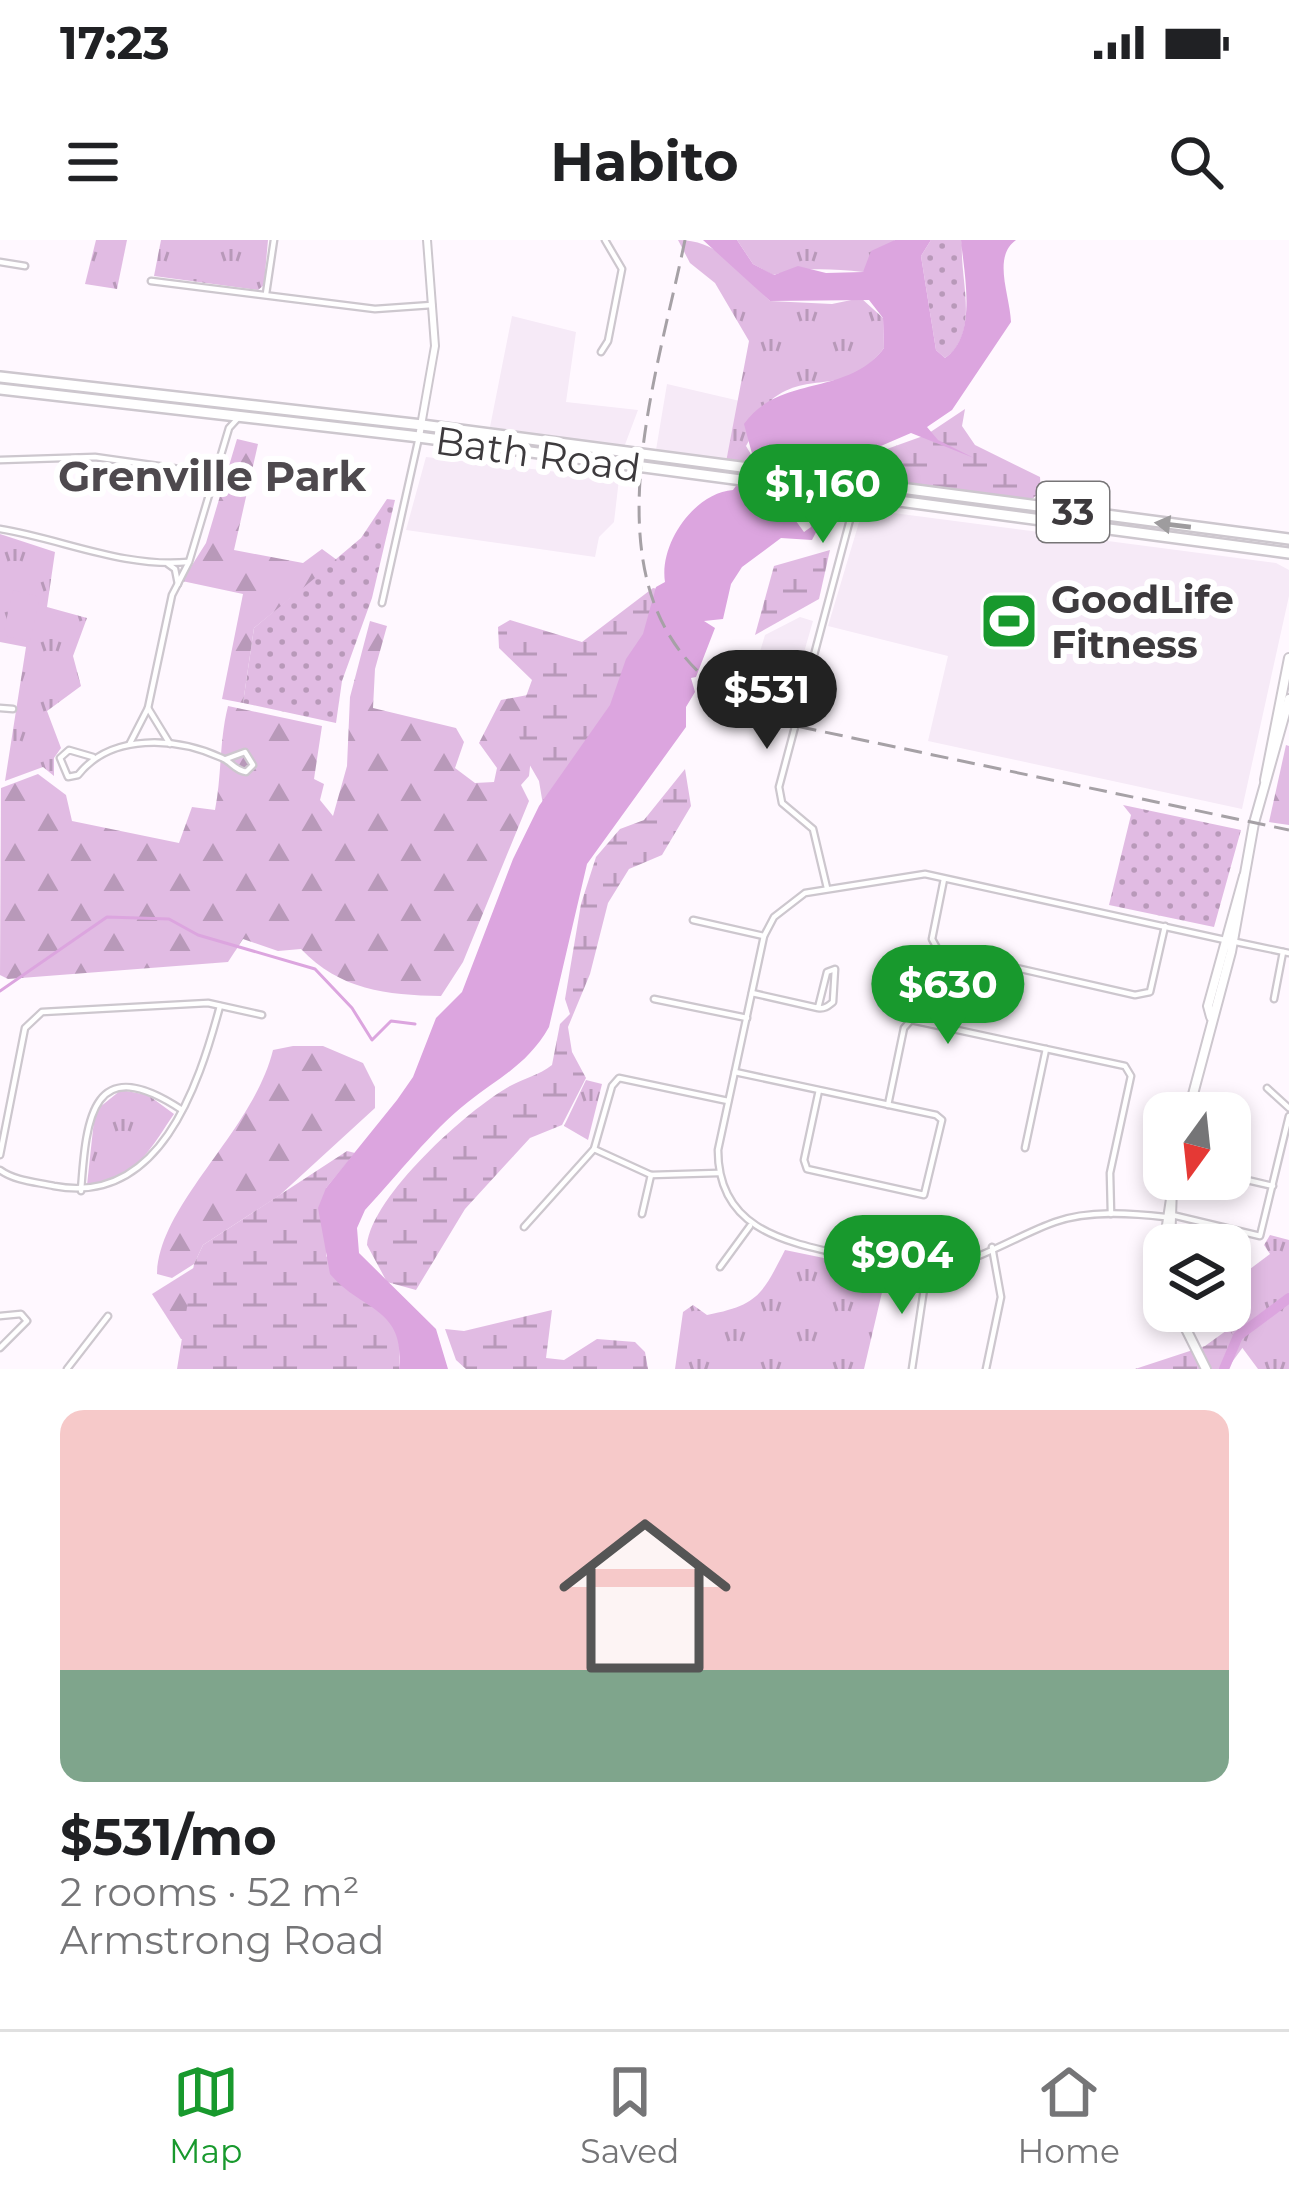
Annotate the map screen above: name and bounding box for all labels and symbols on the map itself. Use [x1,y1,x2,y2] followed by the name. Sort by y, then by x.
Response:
[432,416,644,492] street label: Bath Road
[725,444,921,546] pin: $1,160
[58,450,367,502] district label: Grenville Park
[1037,482,1109,542] road number: 33
[1154,515,1191,534] one-way arrow
[1051,575,1234,668] place label: GoodLife Fitness
[978,590,1040,652] sports icon: GoodLife Fitness
[696,650,838,752] pin: $531
[877,945,1019,1047] pin: $630
[1143,1092,1251,1200] north arrow
[831,1215,973,1317] pin: $904

